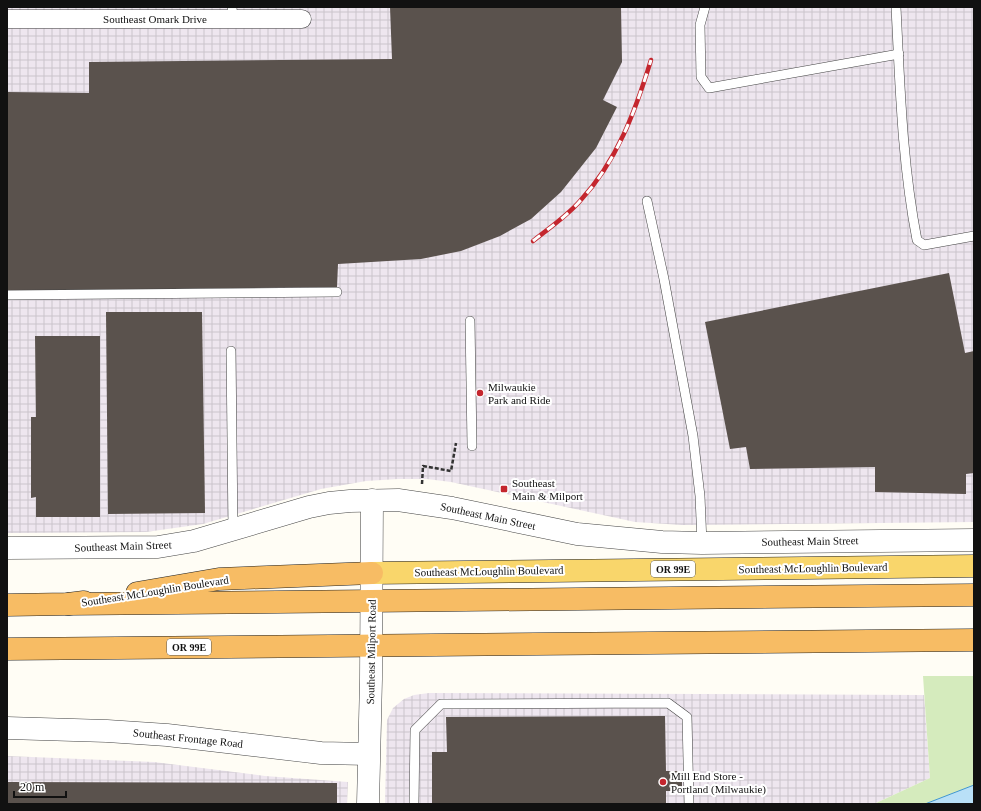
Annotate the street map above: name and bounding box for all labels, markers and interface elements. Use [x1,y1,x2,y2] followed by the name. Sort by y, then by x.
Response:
[103,13,207,25] street label: Southeast Omark Drive
[488,381,550,406] place label: Milwaukie Park and Ride
[475,388,485,398] marker: Milwaukie Park and Ride
[512,477,583,502] place label: Southeast Main & Milport
[499,484,509,494] marker: Southeast Main & Milport
[439,500,537,532] street label: Southeast Main Street
[761,534,859,548] street label: Southeast Main Street
[74,538,172,554] street label: Southeast Main Street
[651,561,695,577] road number: OR 99E
[738,561,888,575] street label: Southeast McLoughlin Boulevard
[414,564,564,578] street label: Southeast McLoughlin Boulevard
[80,573,230,609] street label: Southeast McLoughlin Boulevard
[364,599,378,705] street label: Southeast Milport Road
[167,639,211,655] road number: OR 99E
[132,726,244,750] street label: Southeast Frontage Road
[671,770,766,796] place label: Mill End Store - Portland (Milwaukie)
[14,773,66,799] scale bar
[658,777,668,787] marker: Mill End Store - Portland (Milwaukie)
[20,780,45,794] text: 20 m

